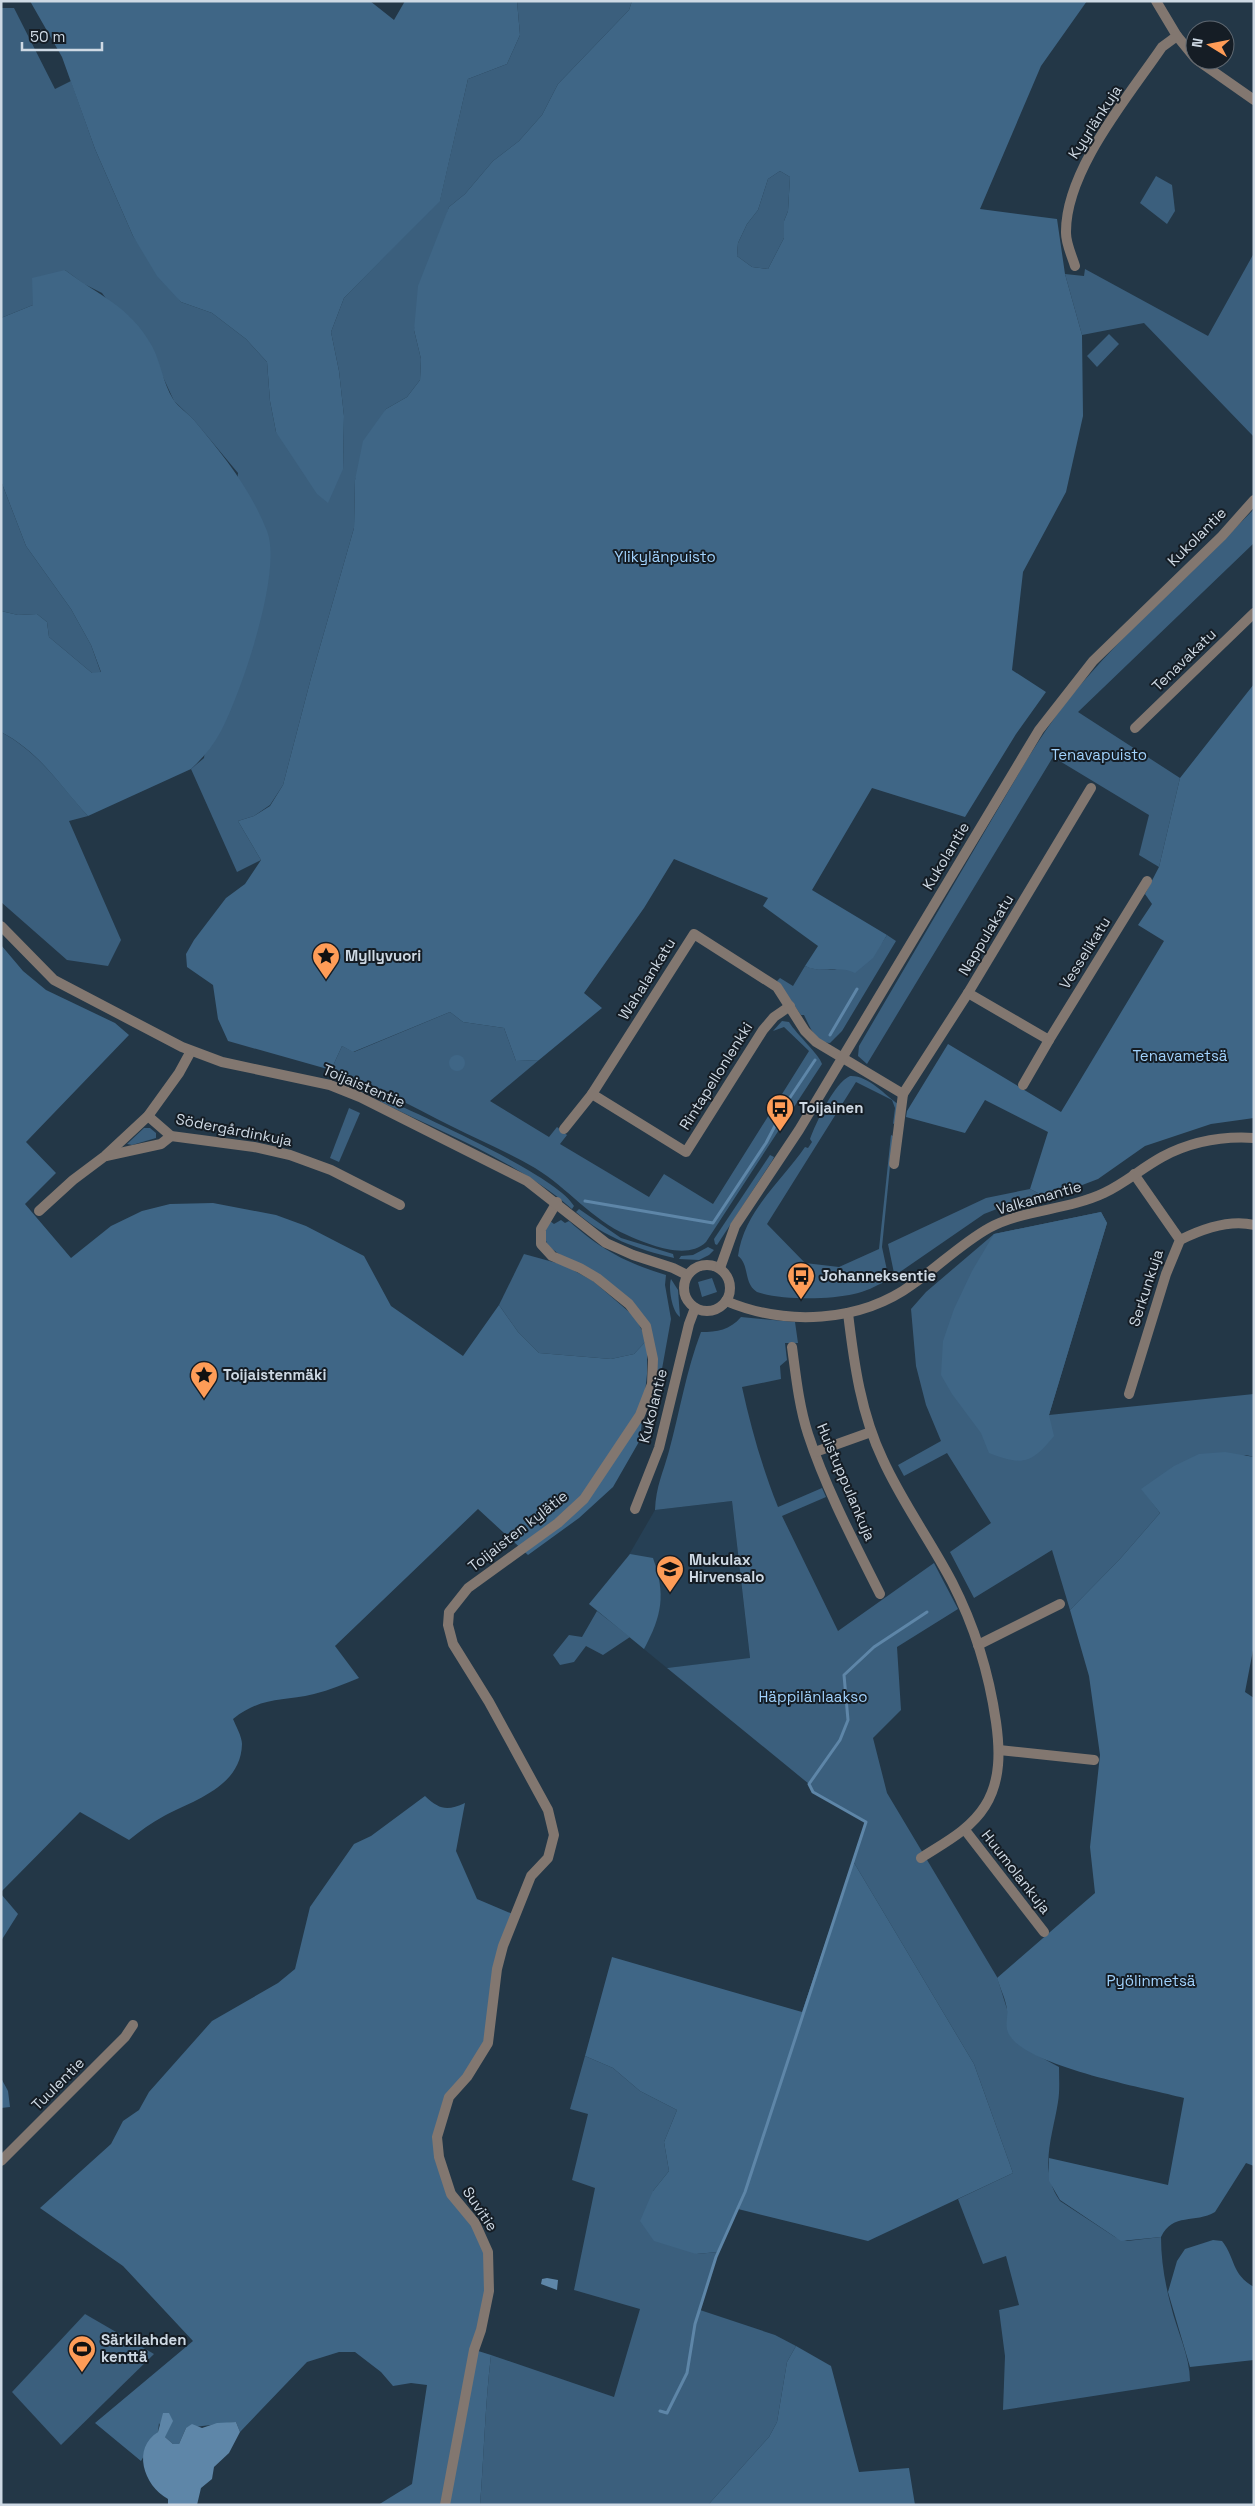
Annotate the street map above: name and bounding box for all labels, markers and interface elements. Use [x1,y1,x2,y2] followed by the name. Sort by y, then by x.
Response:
[22,20,102,52] scale bar
[1185,20,1235,70] north arrow
[30,27,65,46] text: 50 m
[1188,37,1207,49] text: N
[1064,81,1126,162] street label: Kyyrlänkuja
[1163,503,1230,570] street label: Kukolantie
[614,547,716,566] park label: Ylikylänpuisto
[1147,624,1220,695] street label: Tenavakatu
[1051,745,1147,764] park label: Tenavapuisto
[918,818,973,893] street label: Kukolantie
[954,891,1017,979] street label: Nappulakatu
[1055,913,1114,992] street label: Vesselikatu
[614,934,679,1023] street label: Wahalankatu
[311,941,341,980] place icon: Myllyvuori
[345,946,421,965] place label: Myllyvuori
[675,1018,756,1133] street label: Rintapellonlenkki
[1133,1046,1228,1065] park label: Tenavametsä
[320,1060,408,1112] street label: Toijaistentie
[765,1093,795,1132] bus stop icon: Toijainen
[799,1098,863,1117] place label: Toijainen
[174,1109,294,1150] street label: Södergårdinkuja
[994,1176,1084,1219] street label: Valkamantie
[1124,1247,1167,1329] street label: Serkunkuja
[786,1261,816,1300] bus stop icon: Johanneksentie
[820,1266,936,1285] place label: Johanneksentie
[189,1360,219,1399] place icon: Toijaistenmäki
[223,1365,326,1384] place label: Toijaistenmäki
[634,1367,671,1445] street label: Kukolantie
[813,1420,880,1544] street label: Huistuppulankuja
[464,1486,571,1575] street label: Toijaisten kylätie
[689,1550,764,1586] place label: Mukulax Hirvensalo
[655,1554,685,1593] school or university icon: Mukulax Hirvensalo
[759,1687,867,1706] park label: Häppilänlaakso
[978,1826,1055,1918] street label: Huumolankuja
[1107,1971,1196,1990] park label: Pyölinmetsä
[27,2053,88,2114] street label: Tuulentie
[459,2183,502,2235] street label: Suvitie
[101,2330,187,2366] place label: Särkilahden kenttä
[67,2334,97,2373] sports icon: Särkilahden kenttä

